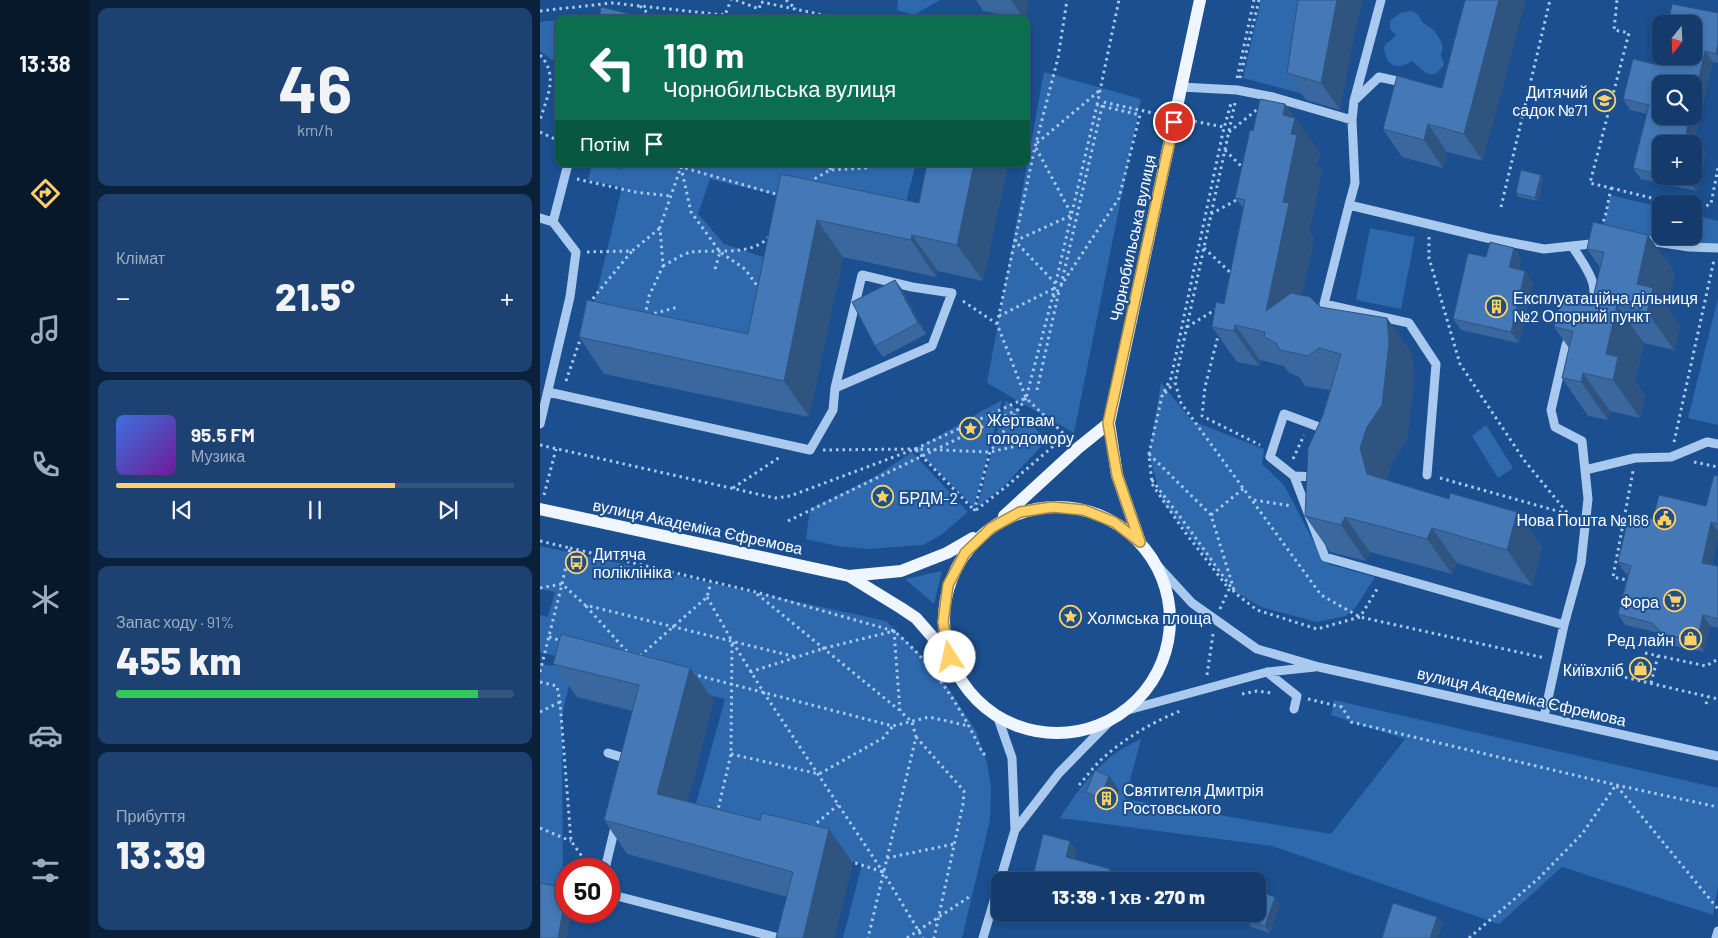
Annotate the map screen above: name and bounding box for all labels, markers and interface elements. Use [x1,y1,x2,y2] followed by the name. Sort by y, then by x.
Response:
[1652,15,1702,65] north arrow
[1652,15,1702,245] map controls
[663,33,744,75] text: 110 m
[580,35,645,100] icon: left
[278,48,352,126] text: 46
[19,50,71,76] text: 13:38
[663,75,896,101] text: Чорнобильська вулиця
[1652,75,1702,125] button: search
[1512,82,1588,119] place label: Дитячий садок №71
[1592,88,1616,112] school or university icon: Дитячий садок №71
[1153,101,1195,143] pin
[1160,108,1188,136] icon: arrive
[297,120,333,139] text: km/h
[640,130,668,158] icon: arrive
[580,132,630,155] text: Потім
[1652,135,1702,185] button: +
[1105,153,1159,323] street label: Чорнобильська вулиця
[28,176,63,211] icon: directions
[1652,195,1702,245] button: −
[116,248,165,267] text: Клімат
[275,273,355,319] text: 21.5°
[116,280,130,314] text: −
[500,280,514,314] text: +
[1513,288,1698,325] place label: Експлуатаційна дільниця №2 Опорний пункт
[1485,294,1509,318] building icon: Експлуатаційна дільниця №2 Опорний пункт
[28,312,63,347] icon: music
[987,410,1074,447] place label: Жертвам голодомору
[959,416,983,440] place icon: Жертвам голодомору
[191,423,255,446] text: 95.5 FM
[191,446,245,465] text: Музика
[28,447,63,482] icon: phone
[871,485,895,509] place icon: БРДМ-2
[899,488,958,507] place label: БРДМ-2
[591,494,805,558] street label: вулиця Академіка Єфремова
[168,496,196,524] icon: previous
[301,496,329,524] icon: pause
[434,496,462,524] icon: next
[1653,507,1677,531] public building icon: Нова Пошта №166
[1516,510,1649,529] place label: Нова Пошта №166
[593,544,672,581] place label: Дитяча поліклініка
[565,550,589,574] bus stop icon: Дитяча поліклініка
[28,582,63,617] icon: climate
[1663,589,1687,613] supermarket icon: Фора
[1620,592,1659,611] place label: Фора
[1059,605,1083,629] place icon: Холмська площа
[1087,608,1211,627] place label: Холмська площа
[116,612,234,631] text: Запас ходу · 91%
[1678,627,1702,651] shop icon: Ред лайн
[923,630,975,682] position arrow
[1607,630,1674,649] place label: Ред лайн
[116,637,242,683] text: 455 km
[1628,657,1652,681] shop icon: Київхліб
[1563,660,1624,679] place label: Київхліб
[1416,663,1628,729] street label: вулиця Академіка Єфремова
[28,718,63,753] icon: car
[1123,780,1264,817] place label: Святителя Дмитрія Ростовського
[1095,786,1119,810] building icon: Святителя Дмитрія Ростовського
[116,806,185,825] text: Прибуття
[116,831,206,877] text: 13:39
[28,853,63,888] icon: filters
[555,858,620,923] speed limit sign: 50
[1052,885,1205,908] text: 13:39 · 1 хв · 270 m

